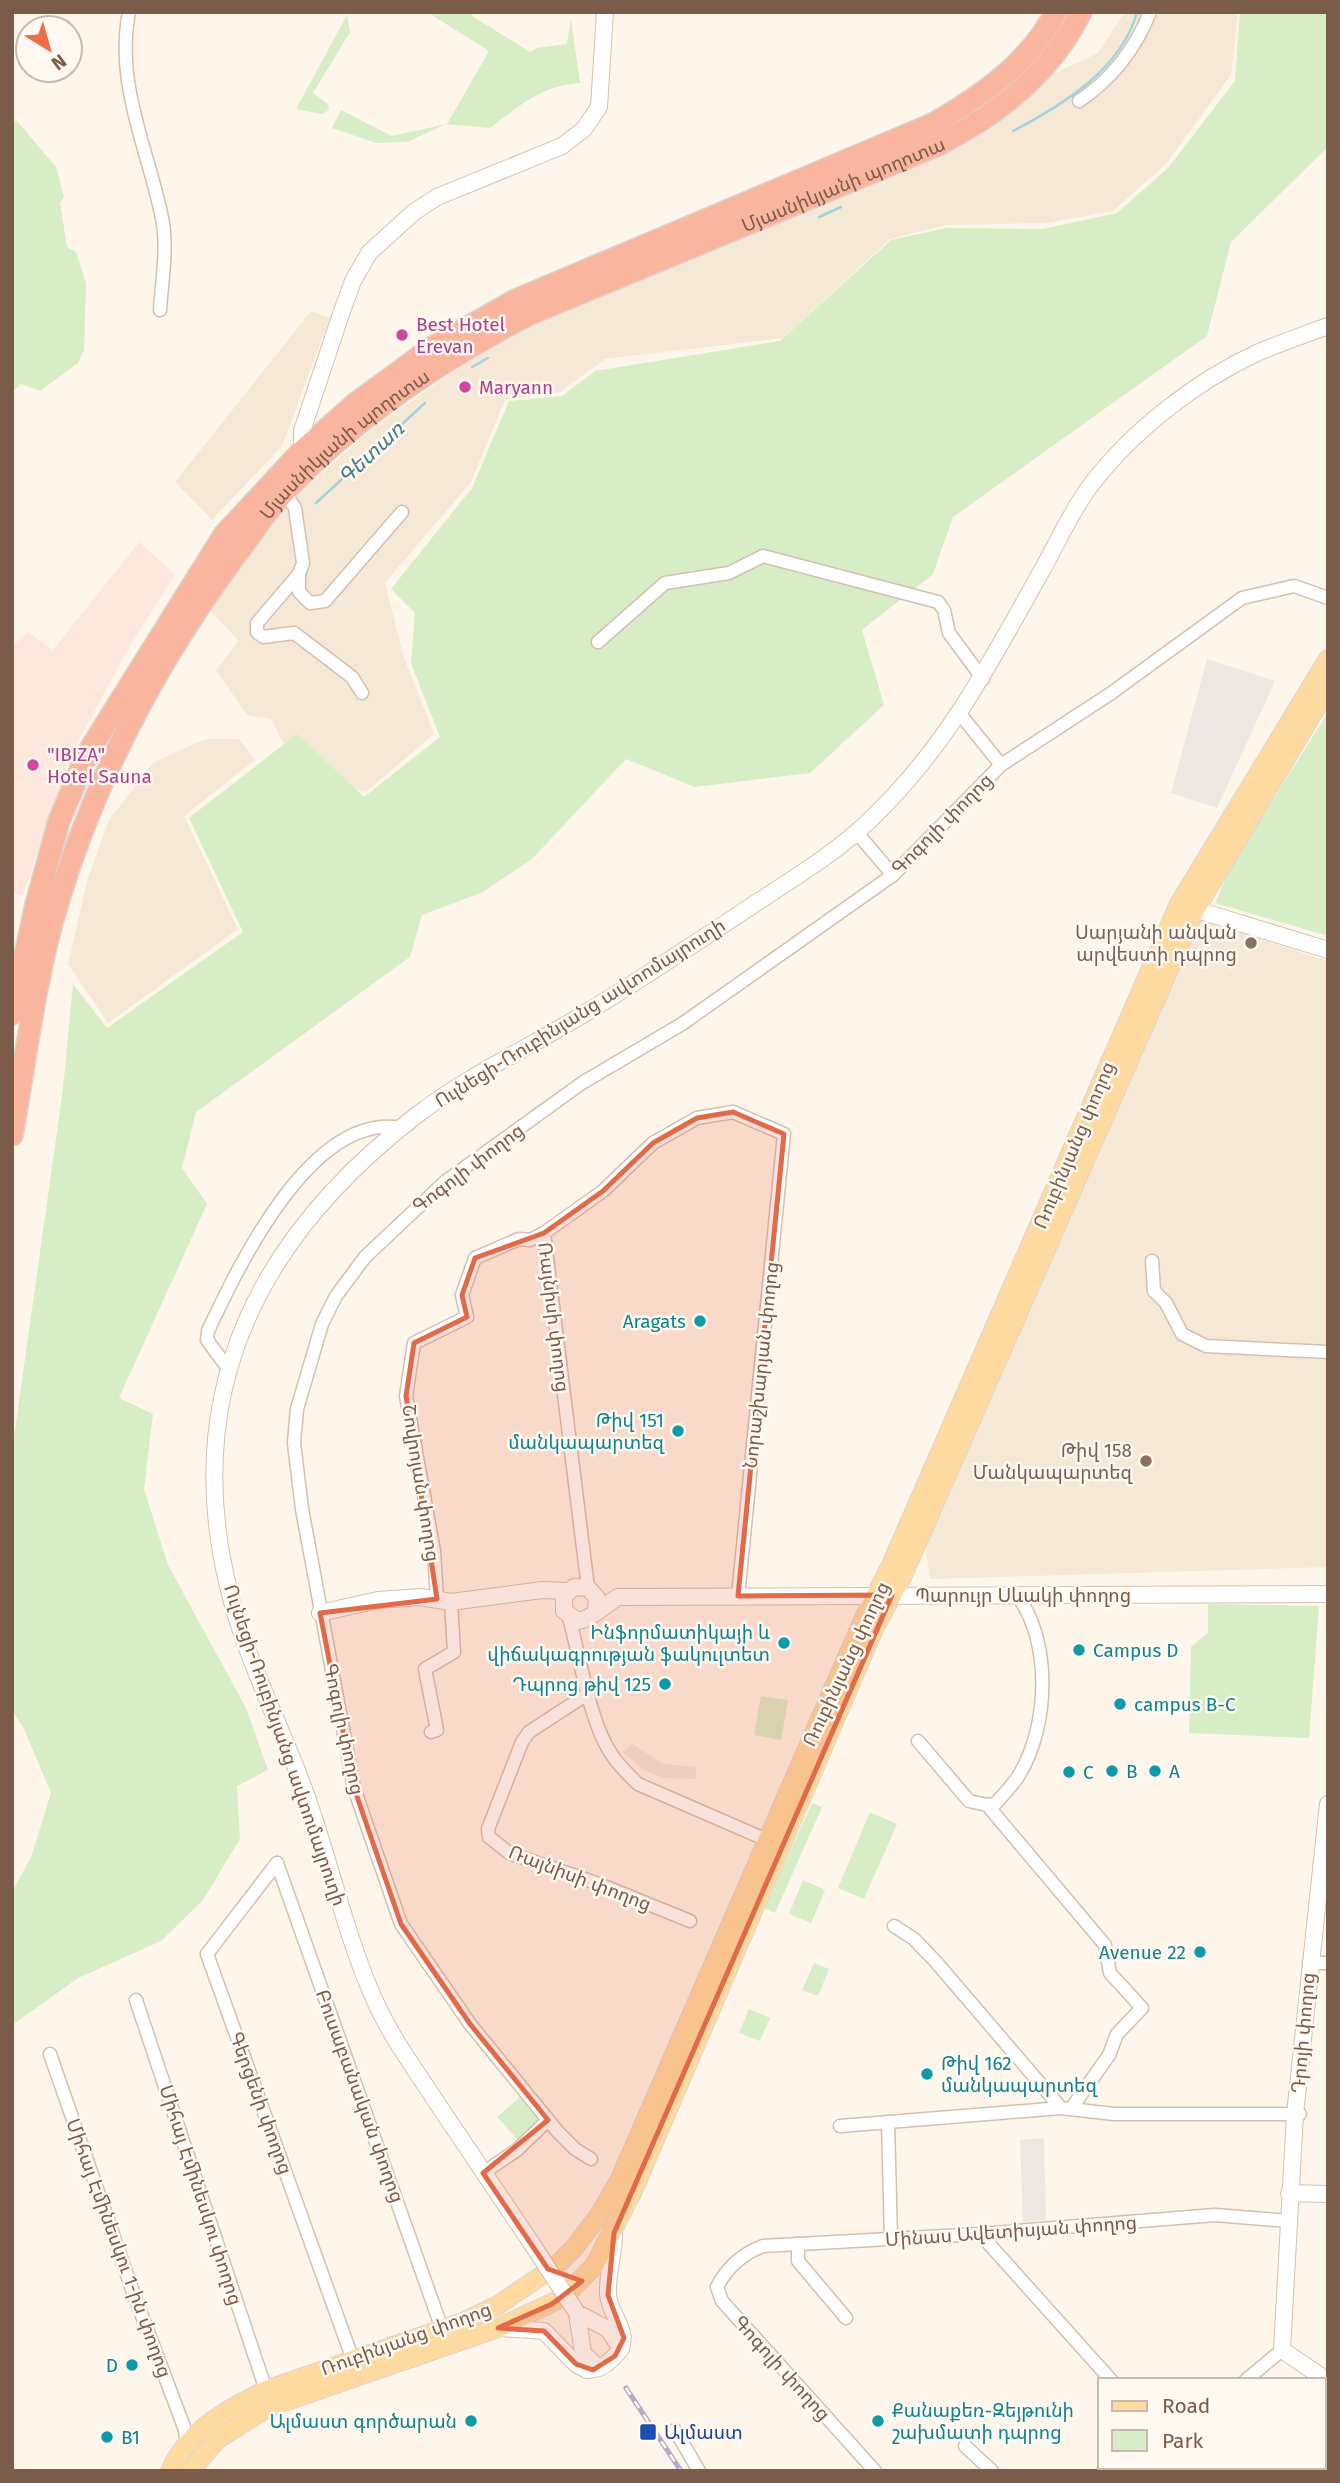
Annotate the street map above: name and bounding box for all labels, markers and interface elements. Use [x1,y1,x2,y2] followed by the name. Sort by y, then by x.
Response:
[14,14,84,84] north arrow
[47,49,71,75] text: N
[738,132,949,237] street label: Մյասնիկյանի պողոտա
[416,313,506,358] place label: Best Hotel Erevan
[394,327,410,343] marker: Best Hotel Erevan
[254,364,434,524] street label: Մյասնիկյանի պողոտա
[479,376,553,399] place label: Maryann
[457,379,473,395] marker: Maryann
[333,415,410,490] water label: Գետառ
[47,743,152,788] place label: "IBIZA" Hotel Sauna
[25,757,41,773] marker: "IBIZA" Hotel Sauna
[887,769,997,879] street label: Գոգոլի փողոց
[430,914,730,1112] street label: Ուլնեցի-Ռուբինյանց ավտոմայրուղի
[1075,921,1237,966] place label: Սարյանի անվան արվեստի դպրոց
[1243,935,1259,951] marker: Սարյանի անվան արվեստի դպրոց
[1028,1058,1120,1232] street label: Ռուբինյանց փողոց
[408,1119,528,1217] street label: Գոգոլի փողոց
[533,1241,575,1393] street label: Ռայնիսի փողոց
[739,1260,783,1470] street label: Նորաշխարյան փողոց
[623,1310,686,1333] place label: Aragats
[692,1313,708,1329] marker: Aragats
[397,1403,445,1563] street label: Շովրոյան փողոց
[508,1409,666,1454] place label: Թիվ 151 մանկապարտեզ
[670,1423,686,1439] marker: Թիվ 151 մանկապարտեզ
[973,1439,1134,1484] place label: Թիվ 158 Մանկապարտեզ
[1138,1453,1154,1469] marker: Թիվ 158 Մանկապարտեզ
[798,1578,894,1750] street label: Ռուբինյանց փողոց
[219,1581,351,1909] street label: Ուլնեցի-Ռուբինյանց ավտոմայրուղի
[915,1584,1131,1607] street label: Պարույր Սևակի փողոց
[487,1621,770,1666] place label: Ինֆորմատիկայի և վիճակագրության ֆակուլտետ
[776,1635,792,1651] marker: Ինֆորմատիկայի և վիճակագրության ֆակուլտետ
[1093,1639,1179,1662] place label: Campus D
[1071,1642,1087,1658] marker: Campus D
[319,1661,369,1797] street label: Գոգոլի փողոց
[512,1673,651,1696] place label: Դպրոց թիվ 125
[657,1676,673,1692] marker: Դպրոց թիվ 125
[1134,1693,1236,1716] place label: campus B-C
[1112,1696,1128,1712] marker: campus B-C
[1126,1760,1138,1783] place label: B
[1169,1760,1180,1783] place label: A
[1083,1761,1094,1784] place label: C
[1104,1763,1120,1779] marker: B
[1147,1763,1163,1779] marker: A
[1061,1764,1077,1780] marker: C
[505,1840,655,1916] street label: Ռայնիսի փողոց
[1099,1941,1186,1964] place label: Avenue 22
[1192,1944,1208,1960] marker: Avenue 22
[1286,1972,1320,2094] street label: Դրոյի փողոց
[311,1986,409,2206] street label: Բուսաբանական փողոց
[225,2028,297,2178] street label: Գերցենի փողոց
[941,2052,1098,2097] place label: Թիվ 162 մանկապարտեզ
[919,2066,935,2082] marker: Թիվ 162 մանկապարտեզ
[154,2082,248,2308] street label: Միհայ Էմինեսկու փողոց
[61,2115,177,2381] street label: Միհայ Էմինեսկու 1-ին փողոց
[884,2211,1138,2251] street label: Մինաս Ավետիսյան փողոց
[318,2297,494,2381] street label: Ռուբինյանց փողոց
[729,2311,835,2425] street label: Գոգոլի փողոց
[106,2354,118,2377] place label: D
[124,2357,140,2373] marker: D
[1098,2378,1326,2469] legend
[1162,2393,1210,2419] text: Road
[892,2399,1074,2444] place label: Քանաքեռ-Զեյթունի շախմատի դպրոց
[269,2410,457,2433] place label: Ալմաստ գործարան
[463,2413,479,2429] marker: Ալմաստ գործարան
[870,2413,886,2429] marker: Քանաքեռ-Զեյթունի շախմատի դպրոց
[664,2421,743,2444] place label: Ալմաստ
[638,2422,658,2442] marker: Ալմաստ
[121,2426,140,2449] place label: B1
[1162,2428,1204,2454] text: Park
[99,2429,115,2445] marker: B1

